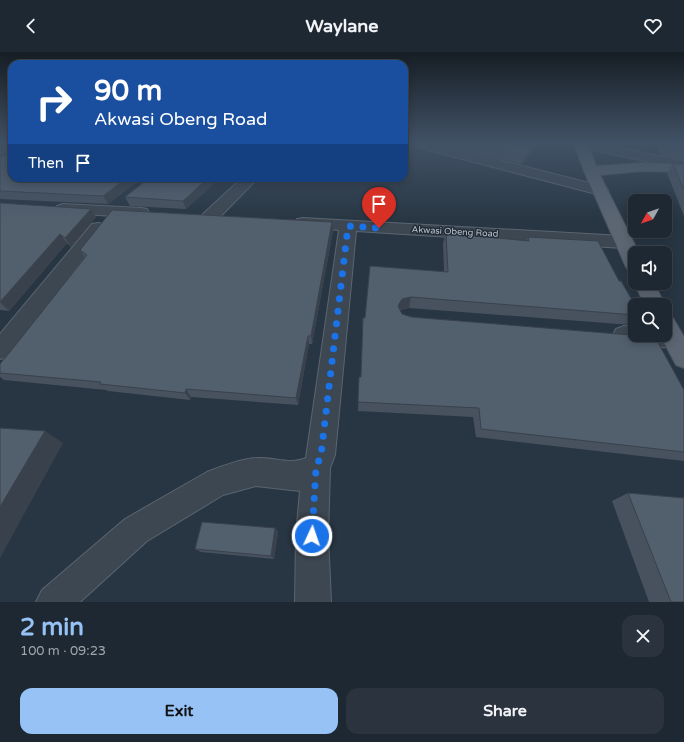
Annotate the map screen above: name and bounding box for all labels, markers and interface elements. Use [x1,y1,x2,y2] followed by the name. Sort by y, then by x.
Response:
[20,15,42,37] icon: back
[306,15,378,37] text: Waylane
[642,15,664,37] icon: heart
[94,74,162,108] text: 90 m
[28,76,80,128] icon: right
[94,108,267,130] text: Akwasi Obeng Road
[72,152,94,174] icon: arrive
[28,154,64,172] text: Then
[362,187,396,228] pin
[368,193,390,215] icon: arrive
[628,194,672,238] north arrow
[628,194,672,342] map controls
[411,224,499,240] street label: Akwasi Obeng Road
[628,246,672,290] button: sound
[628,298,672,342] button: search
[291,515,333,557] position arrow
[20,613,84,642] text: 2 min
[622,615,664,657] button: close
[20,643,106,659] text: 100 m · 09:23
[20,688,338,734] button: Exit
[346,688,664,734] button: Share

